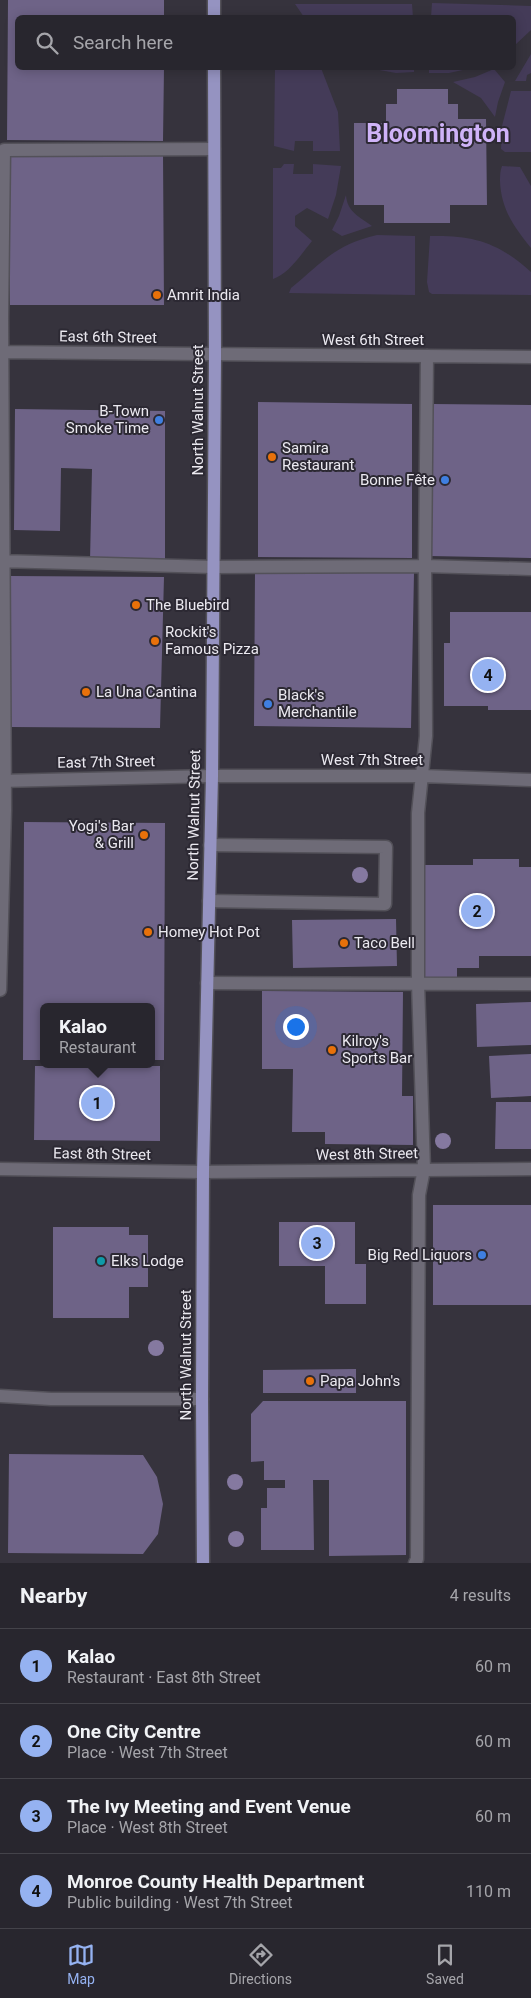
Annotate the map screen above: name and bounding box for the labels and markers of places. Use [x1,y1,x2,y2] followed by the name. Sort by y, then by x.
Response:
[167,286,240,304] place label: Amrit India
[151,289,163,301] marker: Amrit India
[66,402,149,437] place label: B-Town Smoke Time
[153,414,165,426] marker: B-Town Smoke Time
[282,439,355,474] place label: Samira Restaurant
[266,451,278,463] marker: Samira Restaurant
[360,471,435,489] place label: Bonne Fête
[439,474,451,486] marker: Bonne Fête
[146,596,230,614] place label: The Bluebird
[130,599,142,611] marker: The Bluebird
[165,623,259,658] place label: Rockit's Famous Pizza
[149,635,161,647] marker: Rockit's Famous Pizza
[472,656,504,694] pin: 4
[96,683,197,701] place label: La Una Cantina
[80,686,92,698] marker: La Una Cantina
[278,686,357,721] place label: Black's Merchantile
[262,698,274,710] marker: Black's Merchantile
[69,817,134,852] place label: Yogi's Bar & Grill
[138,829,150,841] marker: Yogi's Bar & Grill
[461,892,493,930] pin: 2
[158,923,260,941] place label: Homey Hot Pot
[142,926,154,938] marker: Homey Hot Pot
[354,934,415,952] place label: Taco Bell
[338,937,350,949] marker: Taco Bell
[342,1032,412,1067] place label: Kilroy's Sports Bar
[326,1044,338,1056] marker: Kilroy's Sports Bar
[81,1084,113,1122] pin: 1
[301,1224,333,1262] pin: 3
[368,1246,472,1264] place label: Big Red Liquors
[476,1249,488,1261] marker: Big Red Liquors
[111,1252,184,1270] place label: Elks Lodge
[95,1255,107,1267] marker: Elks Lodge
[320,1372,400,1390] place label: Papa John's
[304,1375,316,1387] marker: Papa John's

